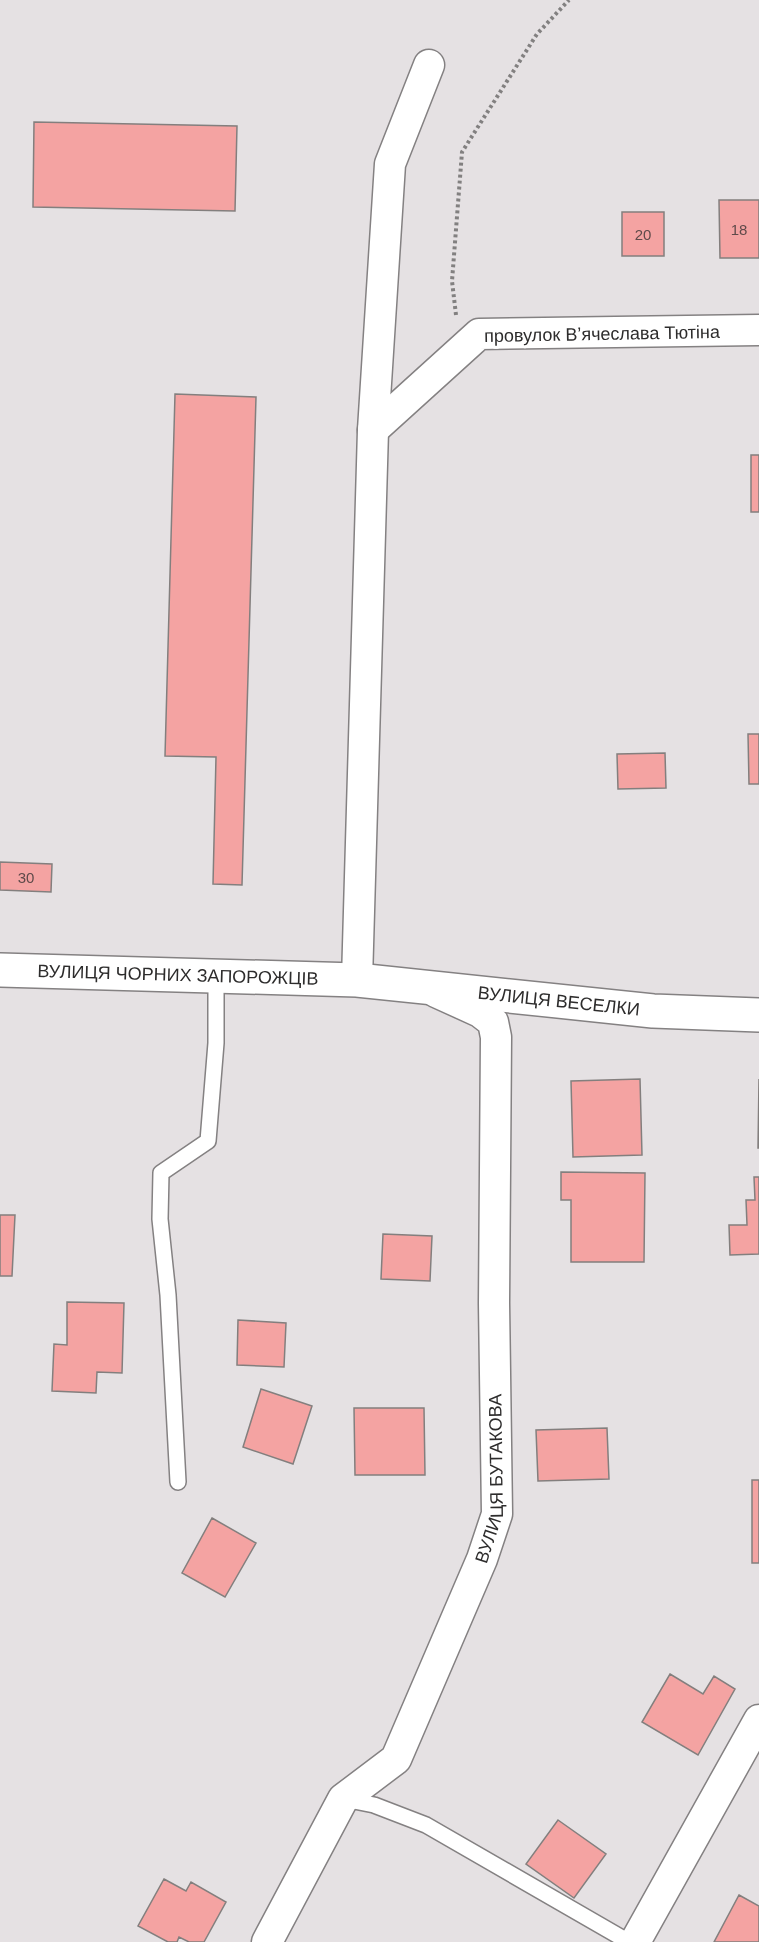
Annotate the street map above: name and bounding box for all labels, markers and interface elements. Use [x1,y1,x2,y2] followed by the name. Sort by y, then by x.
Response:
[731,221,747,238] house number: 18
[635,226,651,243] house number: 20
[484,322,721,346] street label: провулок Вʼячеслава Тютіна
[18,869,34,886] house number: 30
[37,961,319,989] street label: ВУЛИЦЯ ЧОРНИХ ЗАПОРОЖЦІВ
[477,983,641,1020] street label: ВУЛИЦЯ ВЕСЕЛКИ
[471,1394,507,1566] street label: ВУЛИЦЯ БУТАКОВА

